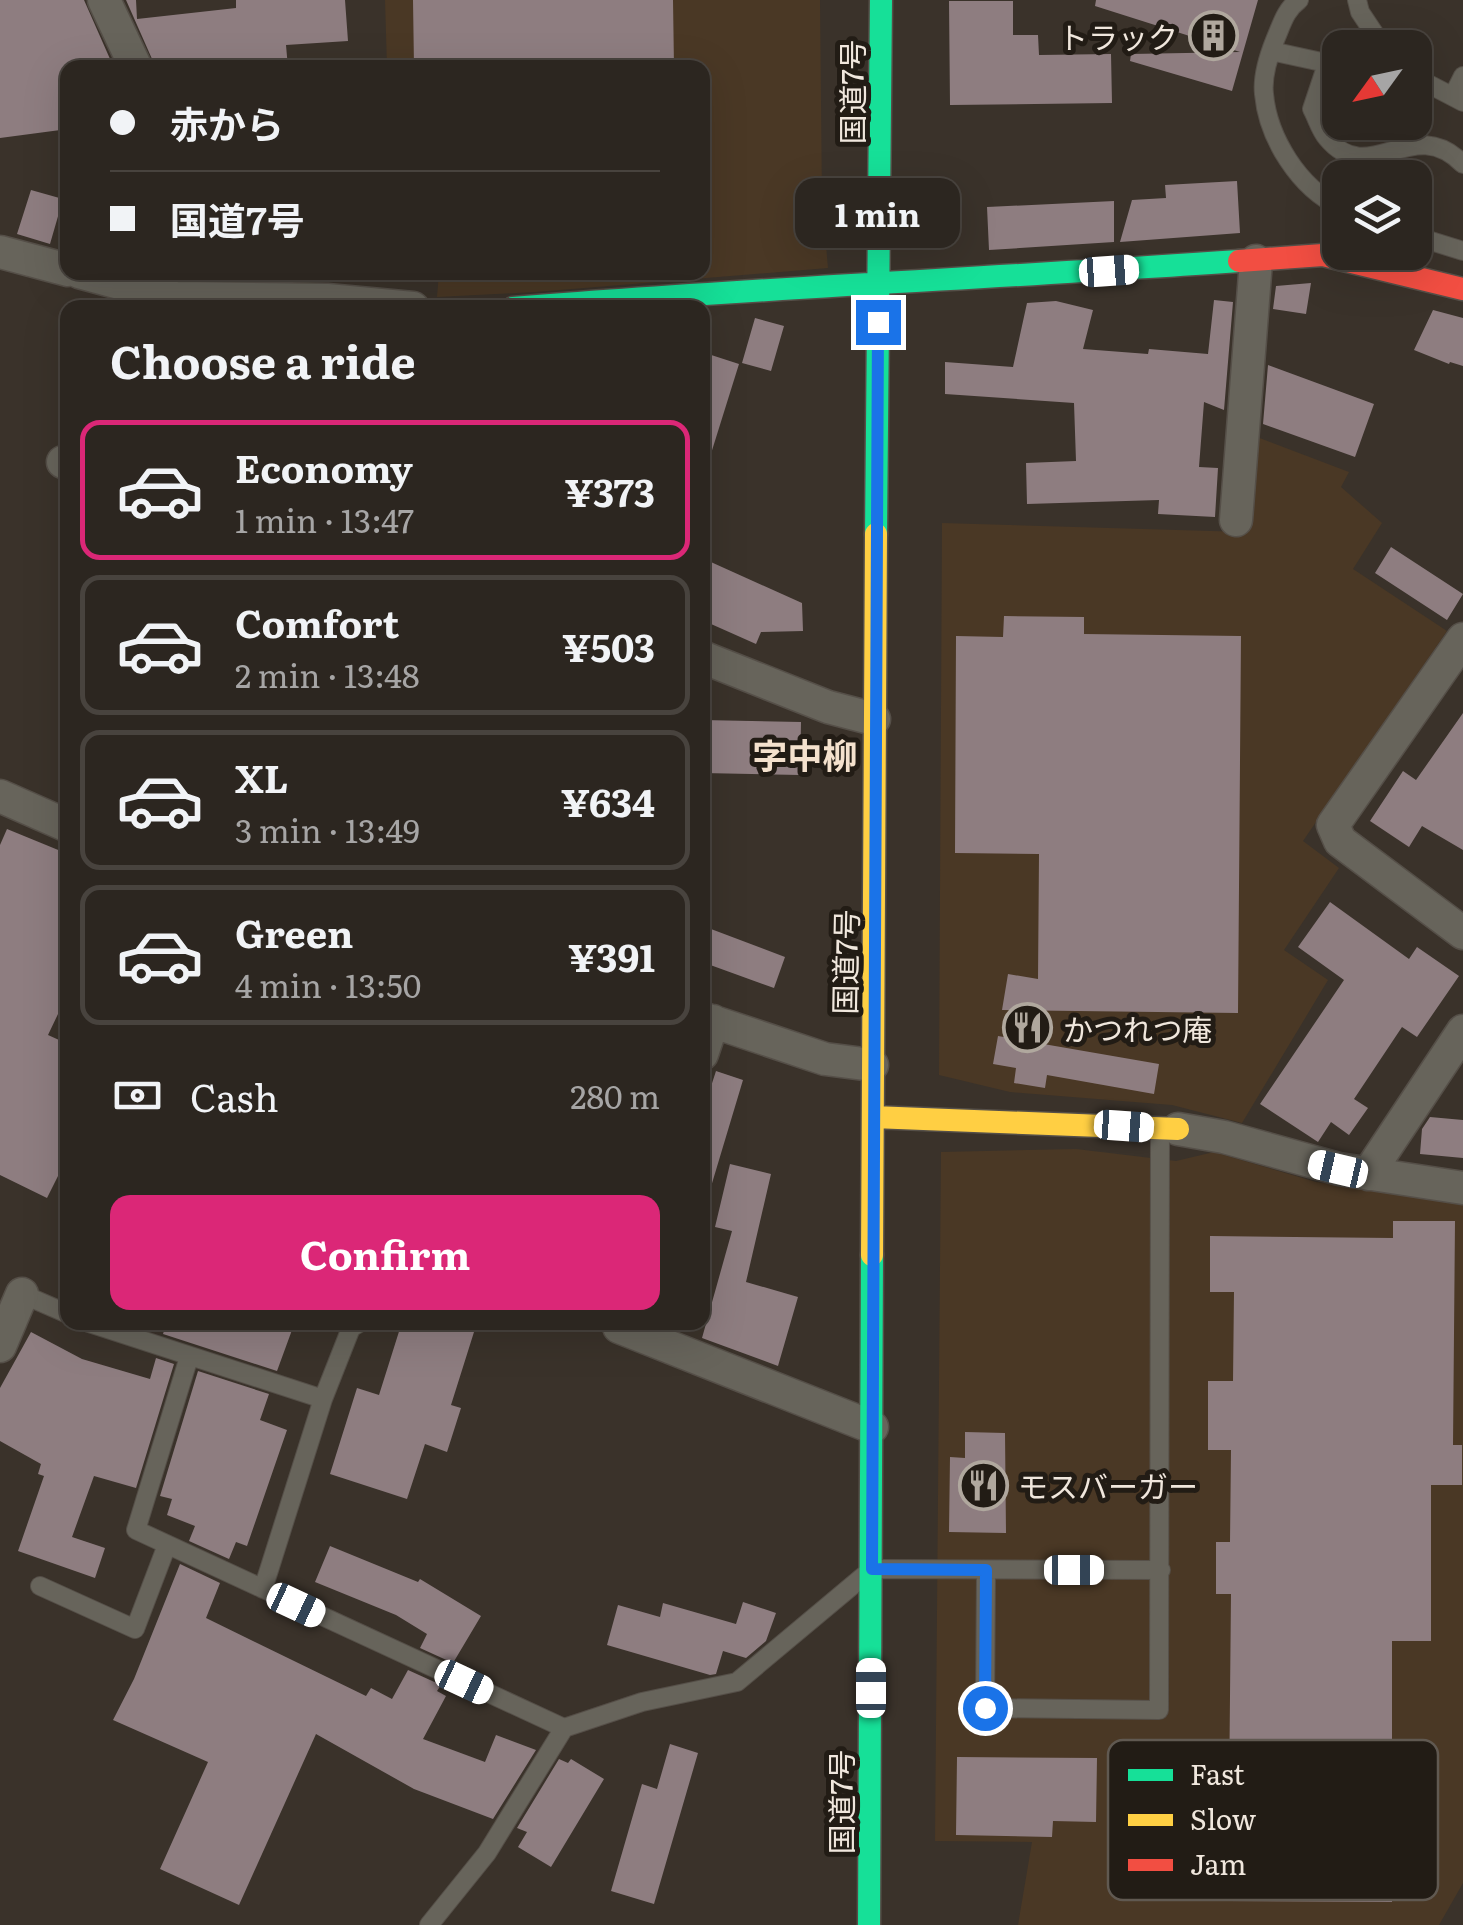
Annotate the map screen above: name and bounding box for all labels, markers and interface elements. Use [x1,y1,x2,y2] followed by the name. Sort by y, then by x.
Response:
[1187,10,1239,62] building icon: トラック
[1058,14,1178,58] place label: トラック
[1322,30,1432,140] north arrow
[1322,30,1432,270] map controls
[829,39,873,145] street label: 国道7号
[170,94,284,151] text: 赤から
[1322,160,1432,270] button: layers
[796,177,960,247] callout: 1 min
[835,189,920,237] text: 1 min
[170,190,305,247] text: 国道7号
[1078,254,1140,288] car
[856,300,901,345] route end
[110,326,416,393] text: Choose a ride
[235,438,413,495] text: Economy
[115,445,205,535] icon: car
[565,462,655,519] text: ¥373
[235,495,414,543] text: 1 min · 13:47
[235,593,399,650] text: Comfort
[115,600,205,690] icon: car
[562,617,655,674] text: ¥503
[235,650,420,698] text: 2 min · 13:48
[752,728,858,780] district label: 字中柳
[235,748,288,805] text: XL
[115,755,205,845] icon: car
[561,772,655,829] text: ¥634
[235,805,420,853] text: 3 min · 13:49
[235,903,353,960] text: Green
[821,909,867,1015] street label: 国道7号
[115,910,205,1000] icon: car
[568,927,655,984] text: ¥391
[235,960,421,1008] text: 4 min · 13:50
[1002,1002,1054,1054] restaurant icon: かつれつ庵
[1063,1006,1212,1050] place label: かつれつ庵
[190,1067,279,1124] text: Cash
[110,1068,165,1123] icon: cash
[570,1071,660,1119] text: 280 m
[1093,1109,1155,1143] car
[1305,1148,1371,1190] car
[110,1195,660,1310] button: Confirm
[957,1459,1009,1511] restaurant icon: モスバーガー
[1018,1463,1198,1507] place label: モスバーガー
[1044,1555,1104,1585] car
[262,1579,330,1631] car
[430,1656,498,1708] car
[856,1658,886,1718] car
[963,1686,1008,1731] route start
[1108,1740,1438,1900] legend
[818,1749,862,1855] street label: 国道7号
[1190,1752,1245,1794] text: Fast
[1190,1797,1256,1839] text: Slow
[1190,1842,1246,1884] text: Jam

